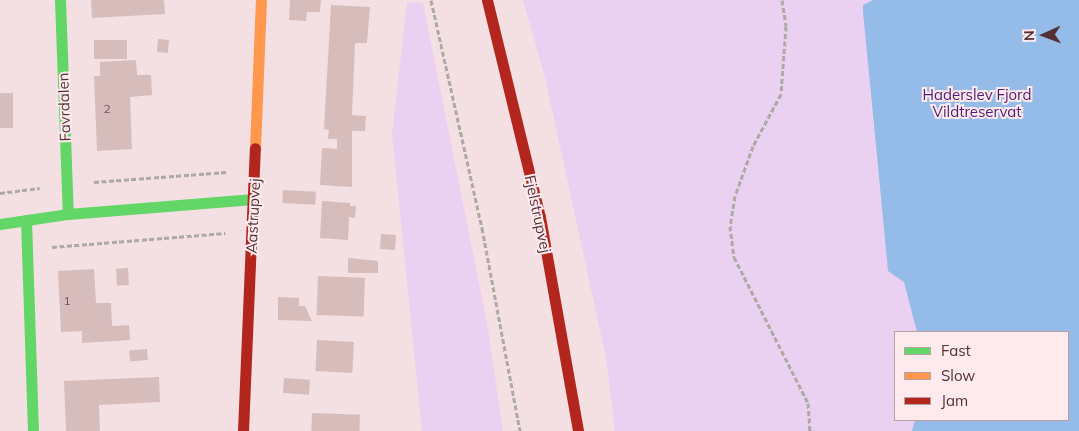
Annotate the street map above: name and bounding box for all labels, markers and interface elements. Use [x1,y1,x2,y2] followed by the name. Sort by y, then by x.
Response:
[1019,10,1069,60] north arrow
[1020,30,1038,41] text: N
[54,72,74,142] street label: Favrdalen
[923,85,1031,120] park label: Haderslev Fjord Vildtreservat
[103,102,111,116] house number: 2
[521,174,555,254] street label: Fjelstrupvej
[242,178,264,254] street label: Aastrupvej
[63,294,71,308] house number: 1
[894,331,1069,421] legend
[941,341,971,360] text: Fast
[941,366,975,385] text: Slow
[941,391,968,410] text: Jam

